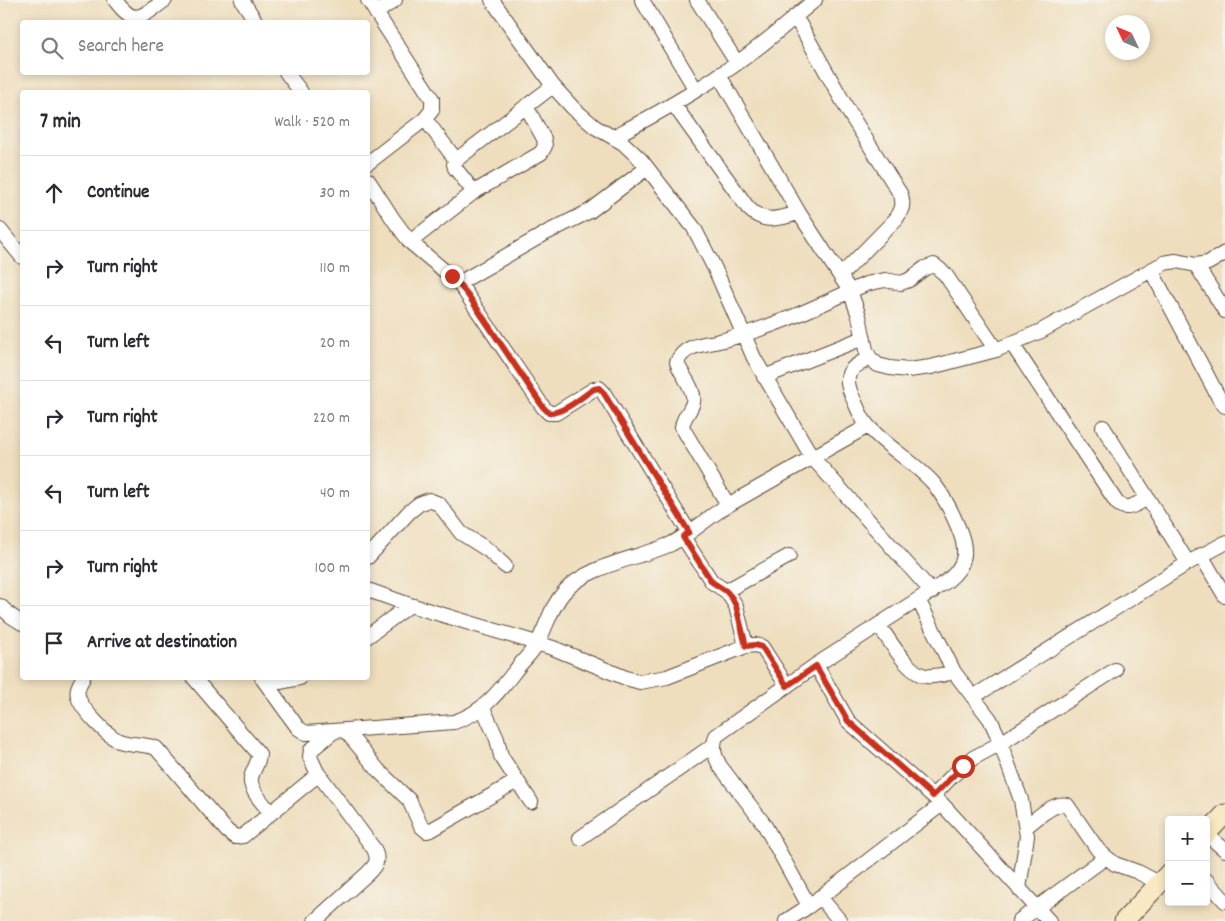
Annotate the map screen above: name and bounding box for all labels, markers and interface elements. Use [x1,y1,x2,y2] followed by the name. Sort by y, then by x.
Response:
[1105,15,1150,60] north arrow
[20,20,370,75] search box
[38,34,66,62] icon: search
[78,34,164,61] text: Search here
[40,108,81,138] text: 7 min
[274,111,350,134] text: Walk · 520 m
[40,179,68,207] icon: ahead
[87,180,149,207] text: Continue
[320,182,350,205] text: 30 m
[40,254,68,282] icon: right
[87,255,158,282] text: Turn right
[320,257,350,280] text: 110 m
[441,265,464,288] route end
[40,329,68,357] icon: left
[87,330,150,357] text: Turn left
[320,332,350,355] text: 20 m
[40,404,68,432] icon: right
[87,405,158,432] text: Turn right
[313,407,350,430] text: 220 m
[40,479,68,507] icon: left
[87,480,150,507] text: Turn left
[320,482,350,505] text: 40 m
[40,554,68,582] icon: right
[87,555,158,582] text: Turn right
[314,557,350,580] text: 100 m
[40,629,68,657] icon: arrive
[87,630,237,657] text: Arrive at destination
[952,755,975,778] route start
[1165,816,1210,906] map controls
[1165,816,1210,861] button: +
[1165,861,1210,906] button: −

